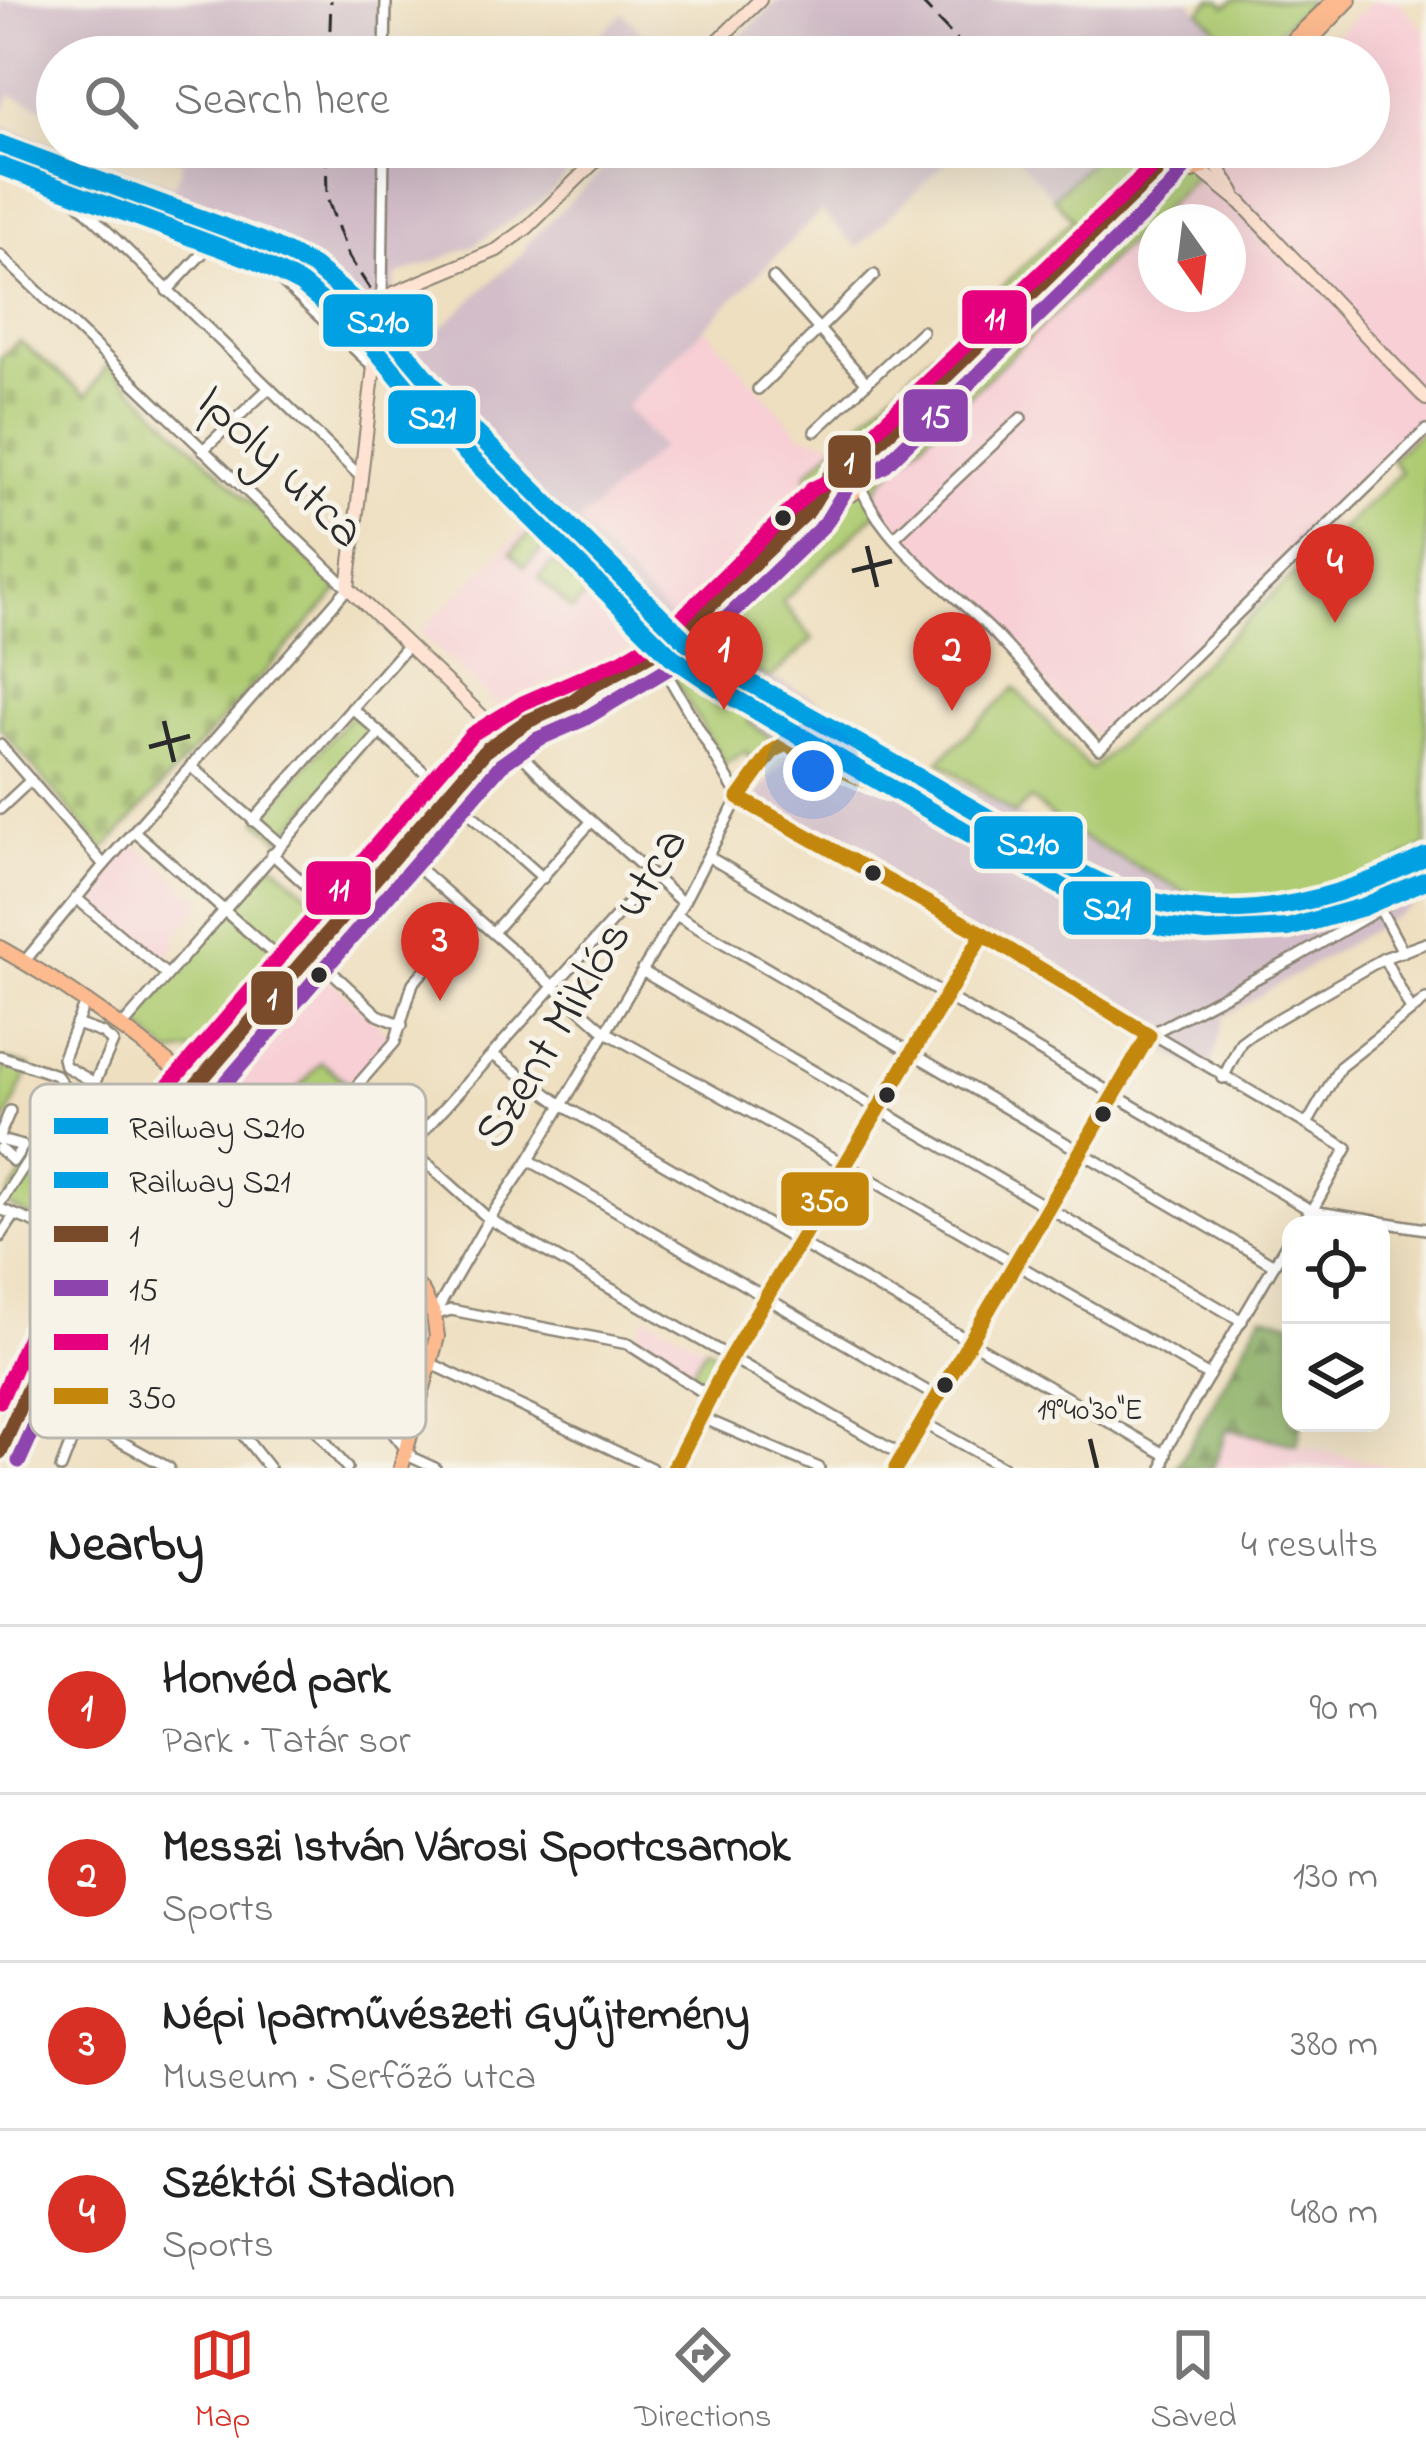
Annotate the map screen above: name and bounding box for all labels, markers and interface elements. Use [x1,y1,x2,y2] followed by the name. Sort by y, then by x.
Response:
[36,36,1390,168] search box
[78,69,144,135] icon: search
[174,69,390,135] text: Search here
[1138,204,1246,312] north arrow
[960,288,1029,346] line badge: 11
[321,292,435,349] line badge: S210
[985,297,1006,345] text: 11
[347,300,409,348] text: S210
[177,368,381,568] street label: Ipoly utca
[901,387,970,444] line badge: 15
[386,388,478,446] line badge: S21
[921,395,951,443] text: 15
[408,396,457,444] text: S21
[826,433,873,490] line badge: 1
[844,441,855,489] text: 1
[772,507,794,529] unlabelled marker
[1296,524,1374,623] pin: 4
[685,611,763,710] pin: 1
[913,612,991,711] pin: 2
[783,741,843,801] your location
[457,813,709,1165] street label: Szent Miklós utca
[972,814,1085,871] line badge: S210
[997,822,1059,870] text: S210
[304,859,373,917] line badge: 11
[862,862,884,884] unlabelled marker
[329,868,350,916] text: 11
[1061,879,1153,937] line badge: S21
[1083,887,1132,935] text: S21
[401,902,479,1001] pin: 3
[308,964,330,986] unlabelled marker
[249,969,295,1027] line badge: 1
[267,977,278,1025] text: 1
[30,1084,426,1438] legend
[876,1084,898,1106] unlabelled marker
[1092,1103,1114,1125] unlabelled marker
[129,1106,305,1154] text: Railway S210
[129,1160,291,1208] text: Railway S21
[779,1170,871,1228] line badge: 350
[801,1179,848,1227] text: 350
[129,1214,140,1262] text: 1
[1282,1216,1390,1432] map controls
[1282,1216,1390,1324] button: locate
[129,1268,158,1316] text: 15
[129,1322,150,1370] text: 11
[1282,1324,1390,1432] button: layers
[934,1374,956,1396] unlabelled marker
[129,1376,176,1424] text: 350
[1037,1390,1143,1434] text: 19°40'30"E
[48,1509,204,1584] text: Nearby
[1241,1518,1378,1575] text: 4 results
[162,1648,390,1714] text: Honvéd park
[81,1681,93,1738] text: 1
[1309,1681,1378,1738] text: 90 m
[162,1714,411,1771] text: Park · Tatár sor
[162,1816,790,1882] text: Messzi István Városi Sportcsarnok
[77,1849,97,1906] text: 2
[1293,1849,1378,1906] text: 130 m
[162,1882,274,1939] text: Sports
[162,1984,750,2050] text: Népi Iparművészeti Gyűjtemény
[79,2017,95,2074] text: 3
[1290,2017,1378,2074] text: 380 m
[162,2050,536,2107] text: Museum · Serfőző utca
[162,2152,455,2218] text: Széktói Stadion
[79,2185,95,2242] text: 4
[1290,2185,1378,2242] text: 480 m
[162,2218,274,2275] text: Sports
[189,2322,255,2442] tab: Map
[634,2322,772,2442] tab: Directions
[1150,2322,1237,2442] tab: Saved

